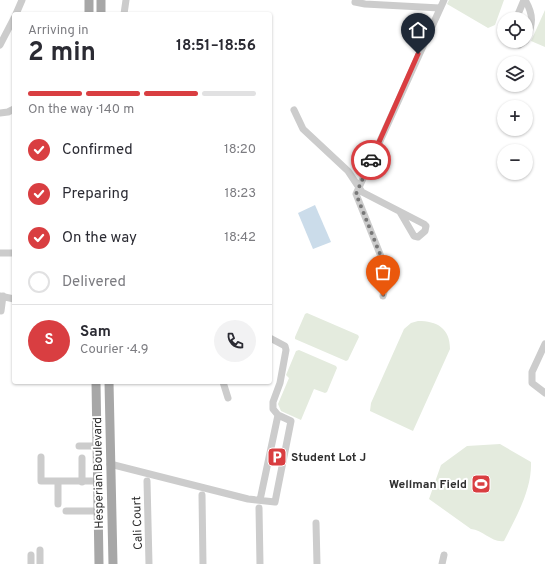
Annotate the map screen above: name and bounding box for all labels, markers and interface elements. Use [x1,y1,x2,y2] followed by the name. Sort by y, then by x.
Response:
[497,12,533,180] map controls
[497,12,533,48] button: locate
[401,13,435,54] pin
[407,19,429,41] icon: home
[28,23,89,39] text: Arriving in
[28,37,96,70] text: 2 min
[176,37,256,56] text: 18:51–18:56
[497,56,533,92] button: layers
[497,100,533,136] button: +
[28,102,134,118] text: On the way · 140 m
[28,139,50,161] icon: check
[351,140,391,180] courier
[62,141,133,160] text: Confirmed
[224,142,256,158] text: 18:20
[497,144,533,180] button: −
[360,149,382,171] icon: car
[28,183,50,205] icon: check
[62,185,129,204] text: Preparing
[225,186,256,202] text: 18:23
[28,227,50,249] icon: check
[62,229,137,248] text: On the way
[224,230,256,246] text: 18:42
[366,255,400,296] pin
[372,261,394,283] icon: bag
[62,273,126,292] text: Delivered
[214,320,256,362] button: phone
[80,323,111,342] text: Sam
[44,331,54,350] text: S
[80,342,148,358] text: Courier · 4.9
[90,417,108,529] street label: Hesperian Boulevard
[266,446,288,468] parking icon: Student Lot J
[291,450,366,466] place label: Student Lot J
[470,473,492,495] sports icon: Wellman Field
[389,477,467,493] place label: Wellman Field
[129,496,147,550] street label: Cali Court

